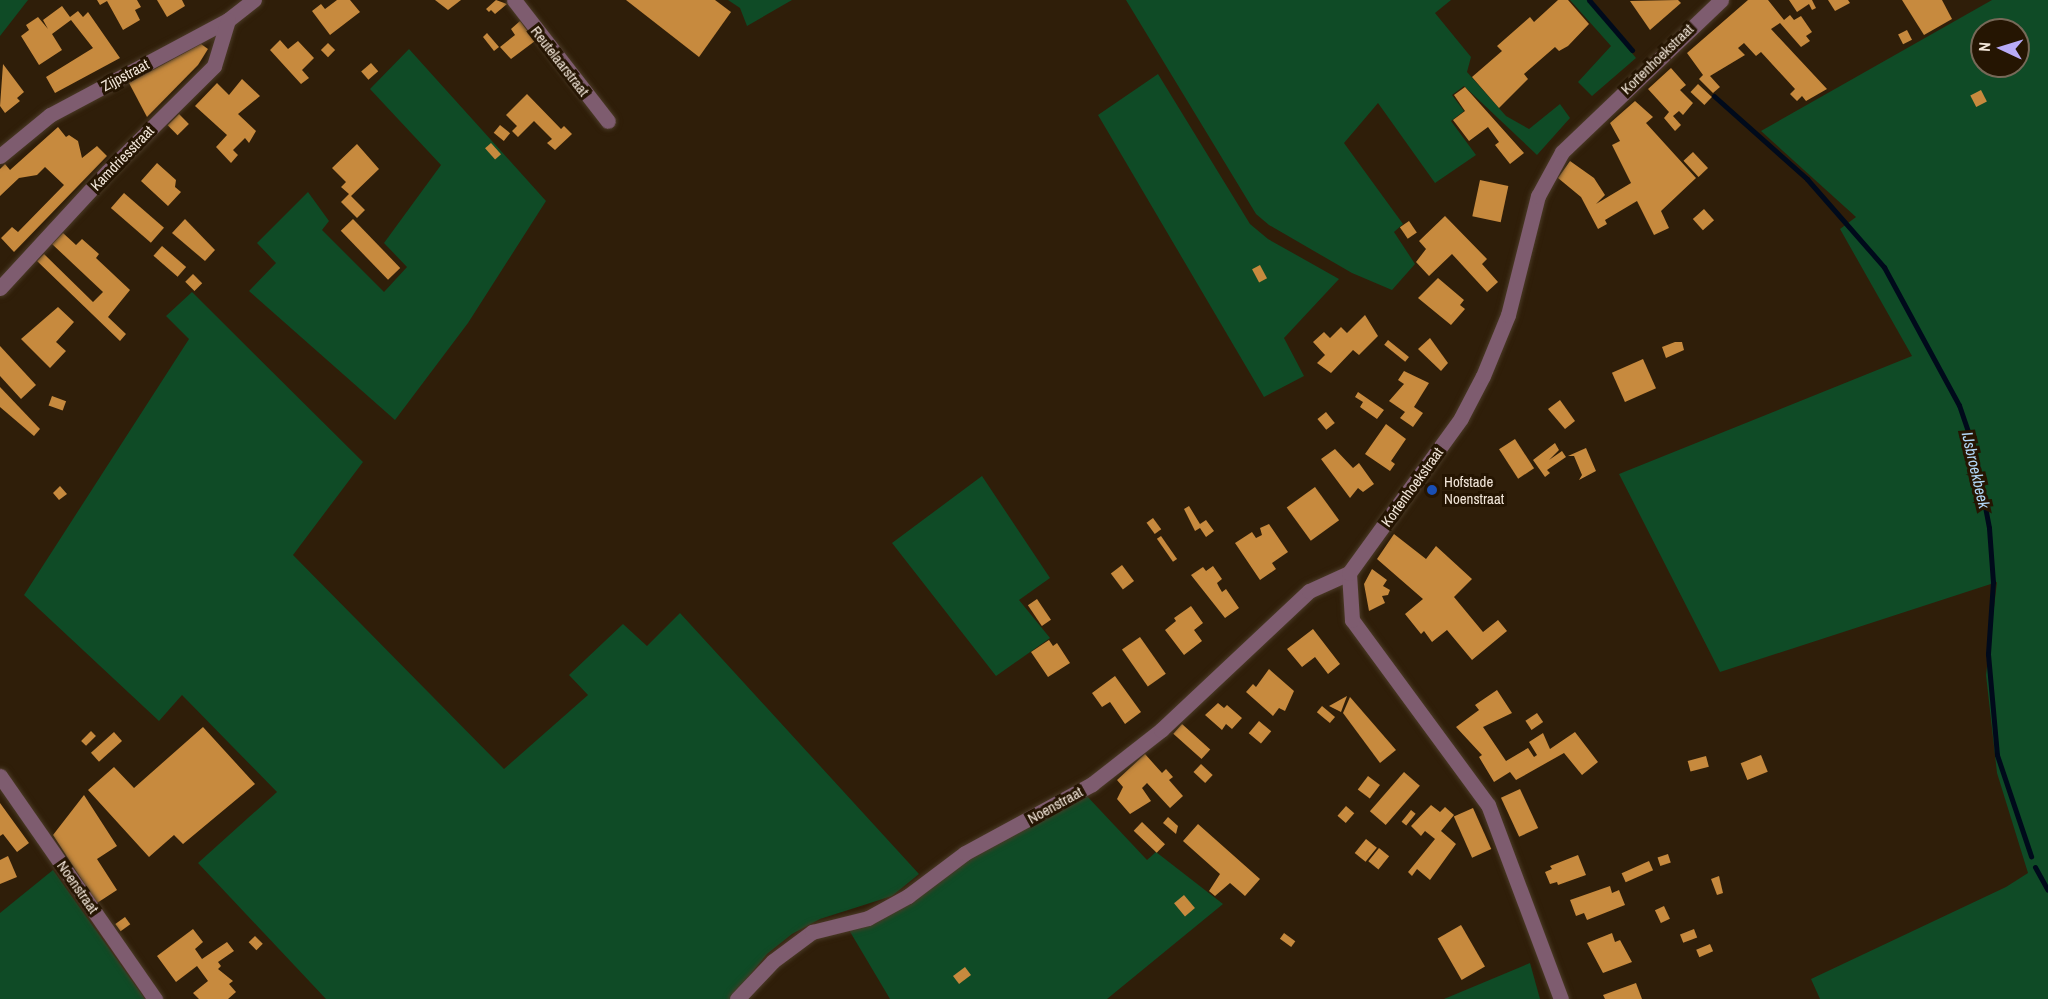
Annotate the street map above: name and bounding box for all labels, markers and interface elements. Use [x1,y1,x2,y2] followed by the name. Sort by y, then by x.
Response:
[1970,18,2030,78] north arrow
[1617,20,1697,98] street label: Kortenhoekstraat
[527,22,593,100] street label: Reutelaarstraat
[1973,41,1995,52] text: N
[98,55,152,95] street label: Zijpstraat
[87,122,157,194] street label: Kamdriesstraat
[1958,430,1994,510] water label: IJsbroekbeek
[1377,444,1447,530] street label: Kortenhoekstraat
[1444,472,1504,507] place label: Hofstade Noenstraat
[1425,483,1439,497] marker: Hofstade Noenstraat
[1024,783,1086,827] street label: Noenstraat
[53,857,103,917] street label: Noenstraat

